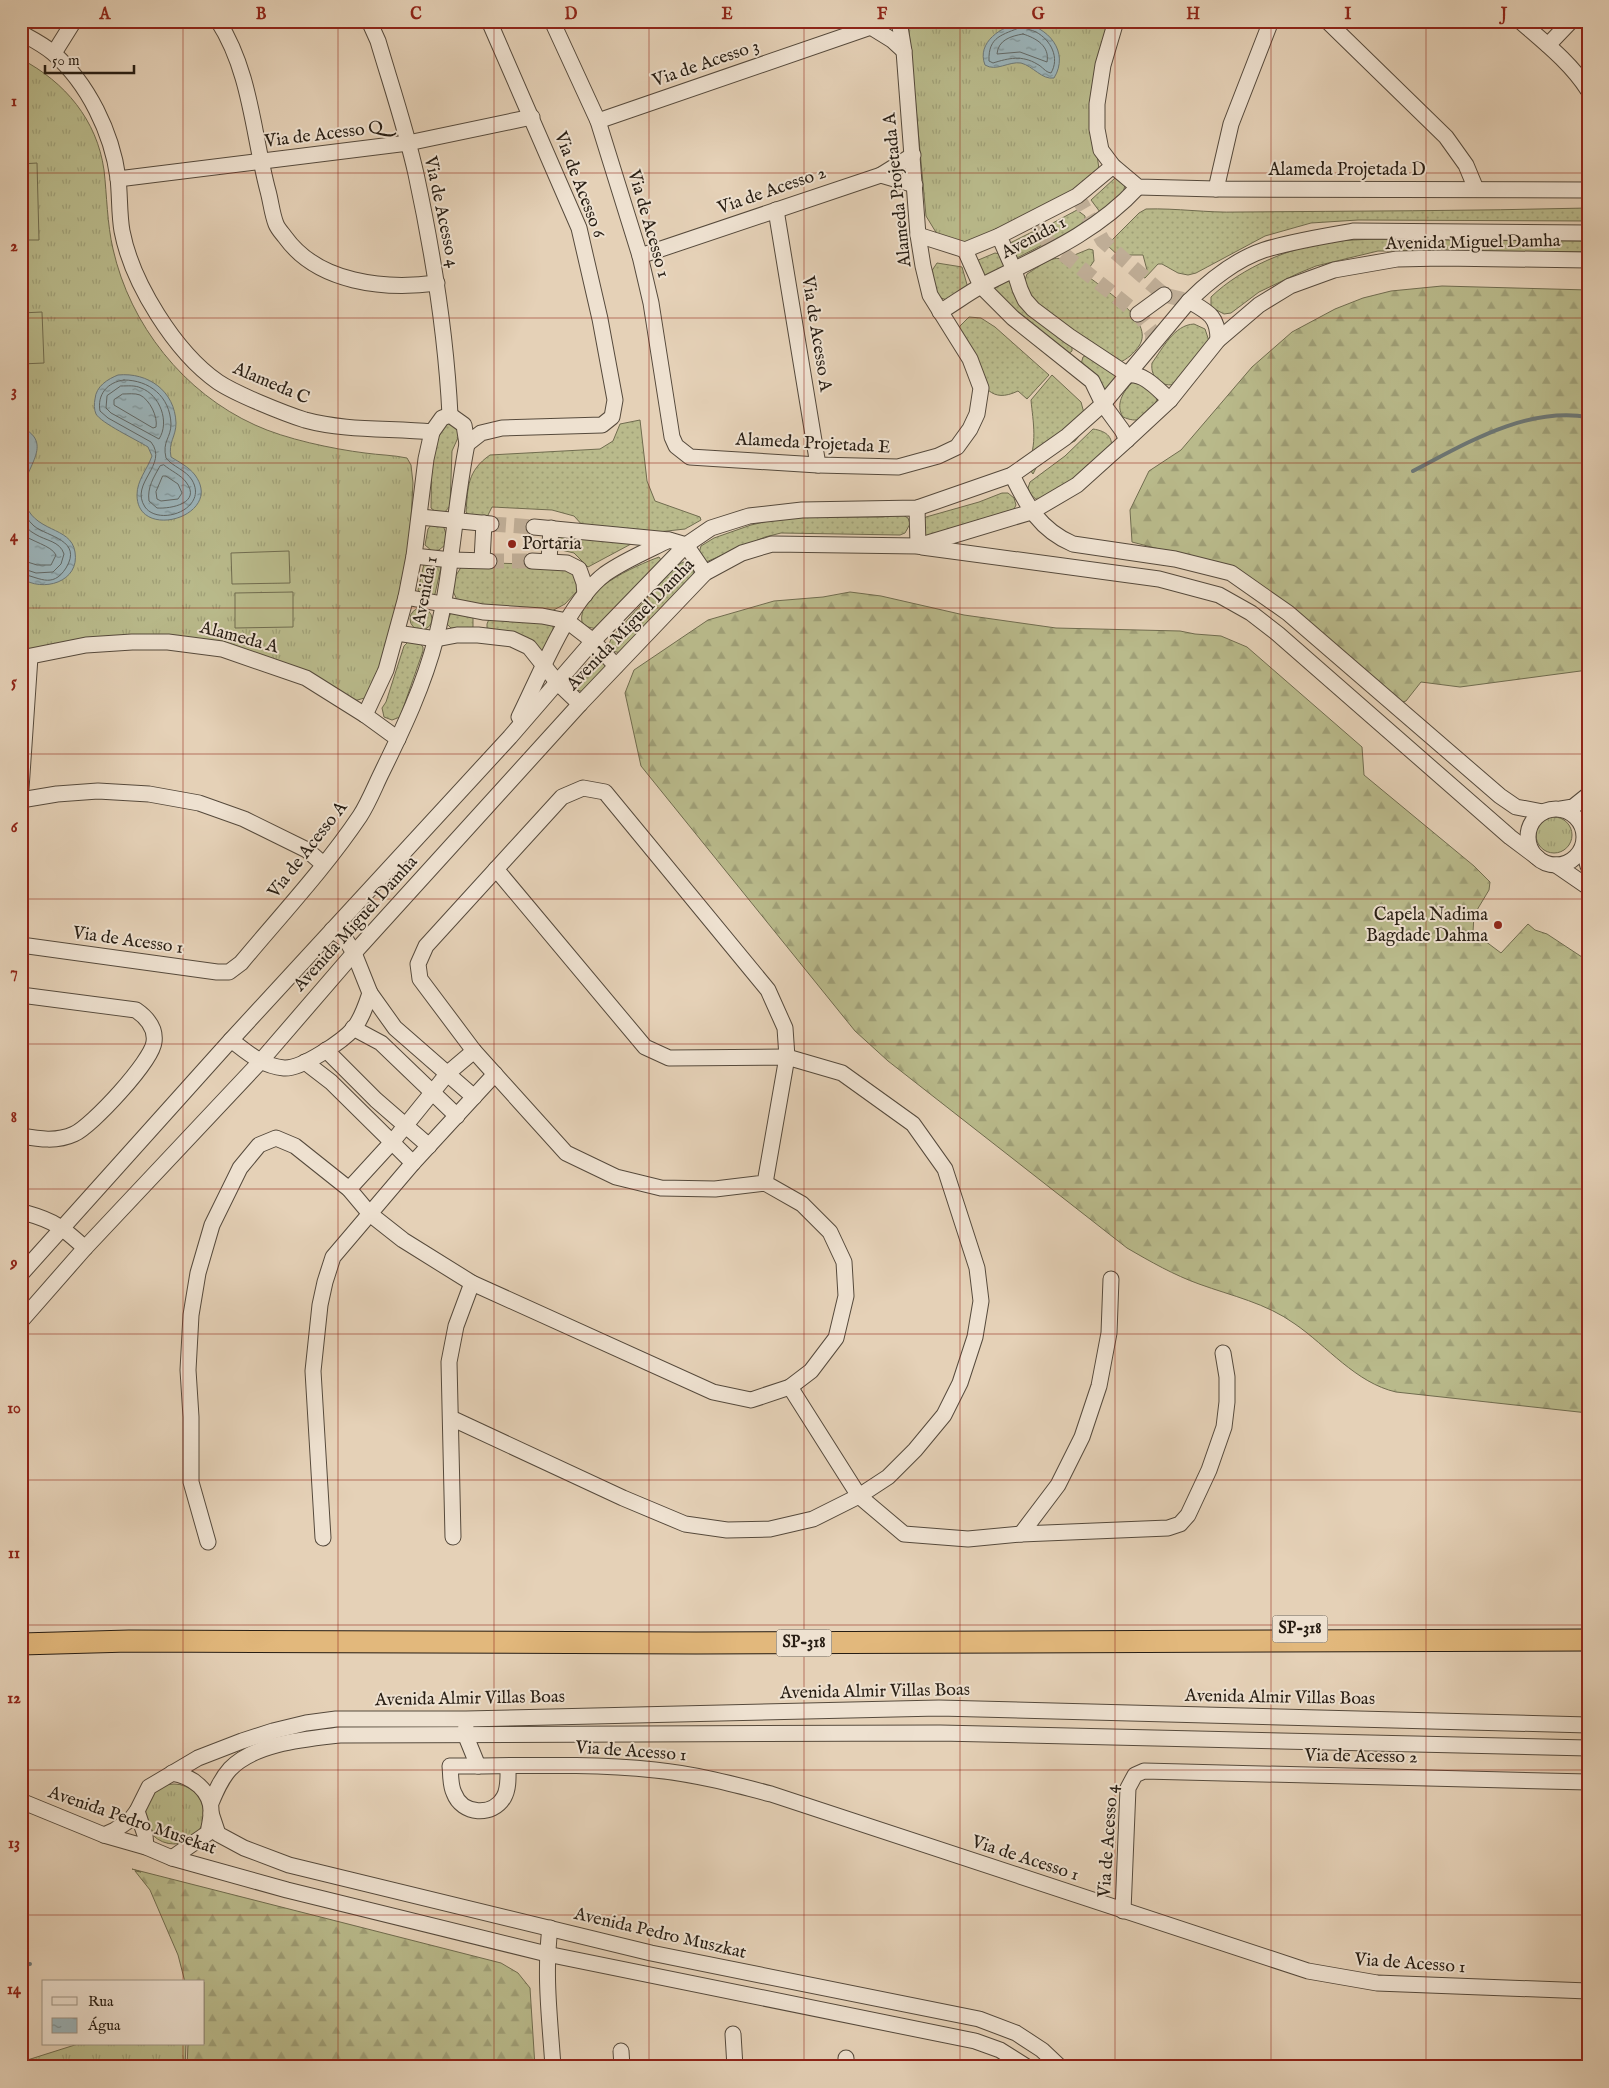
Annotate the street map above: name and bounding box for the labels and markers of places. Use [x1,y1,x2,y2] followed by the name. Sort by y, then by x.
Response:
[522,533,582,556] place label: Portaria
[506,538,518,550] marker: Portaria
[1366,904,1488,948] place label: Capela Nadima Bagdade Dahma
[1492,919,1504,931] marker: Capela Nadima Bagdade Dahma

